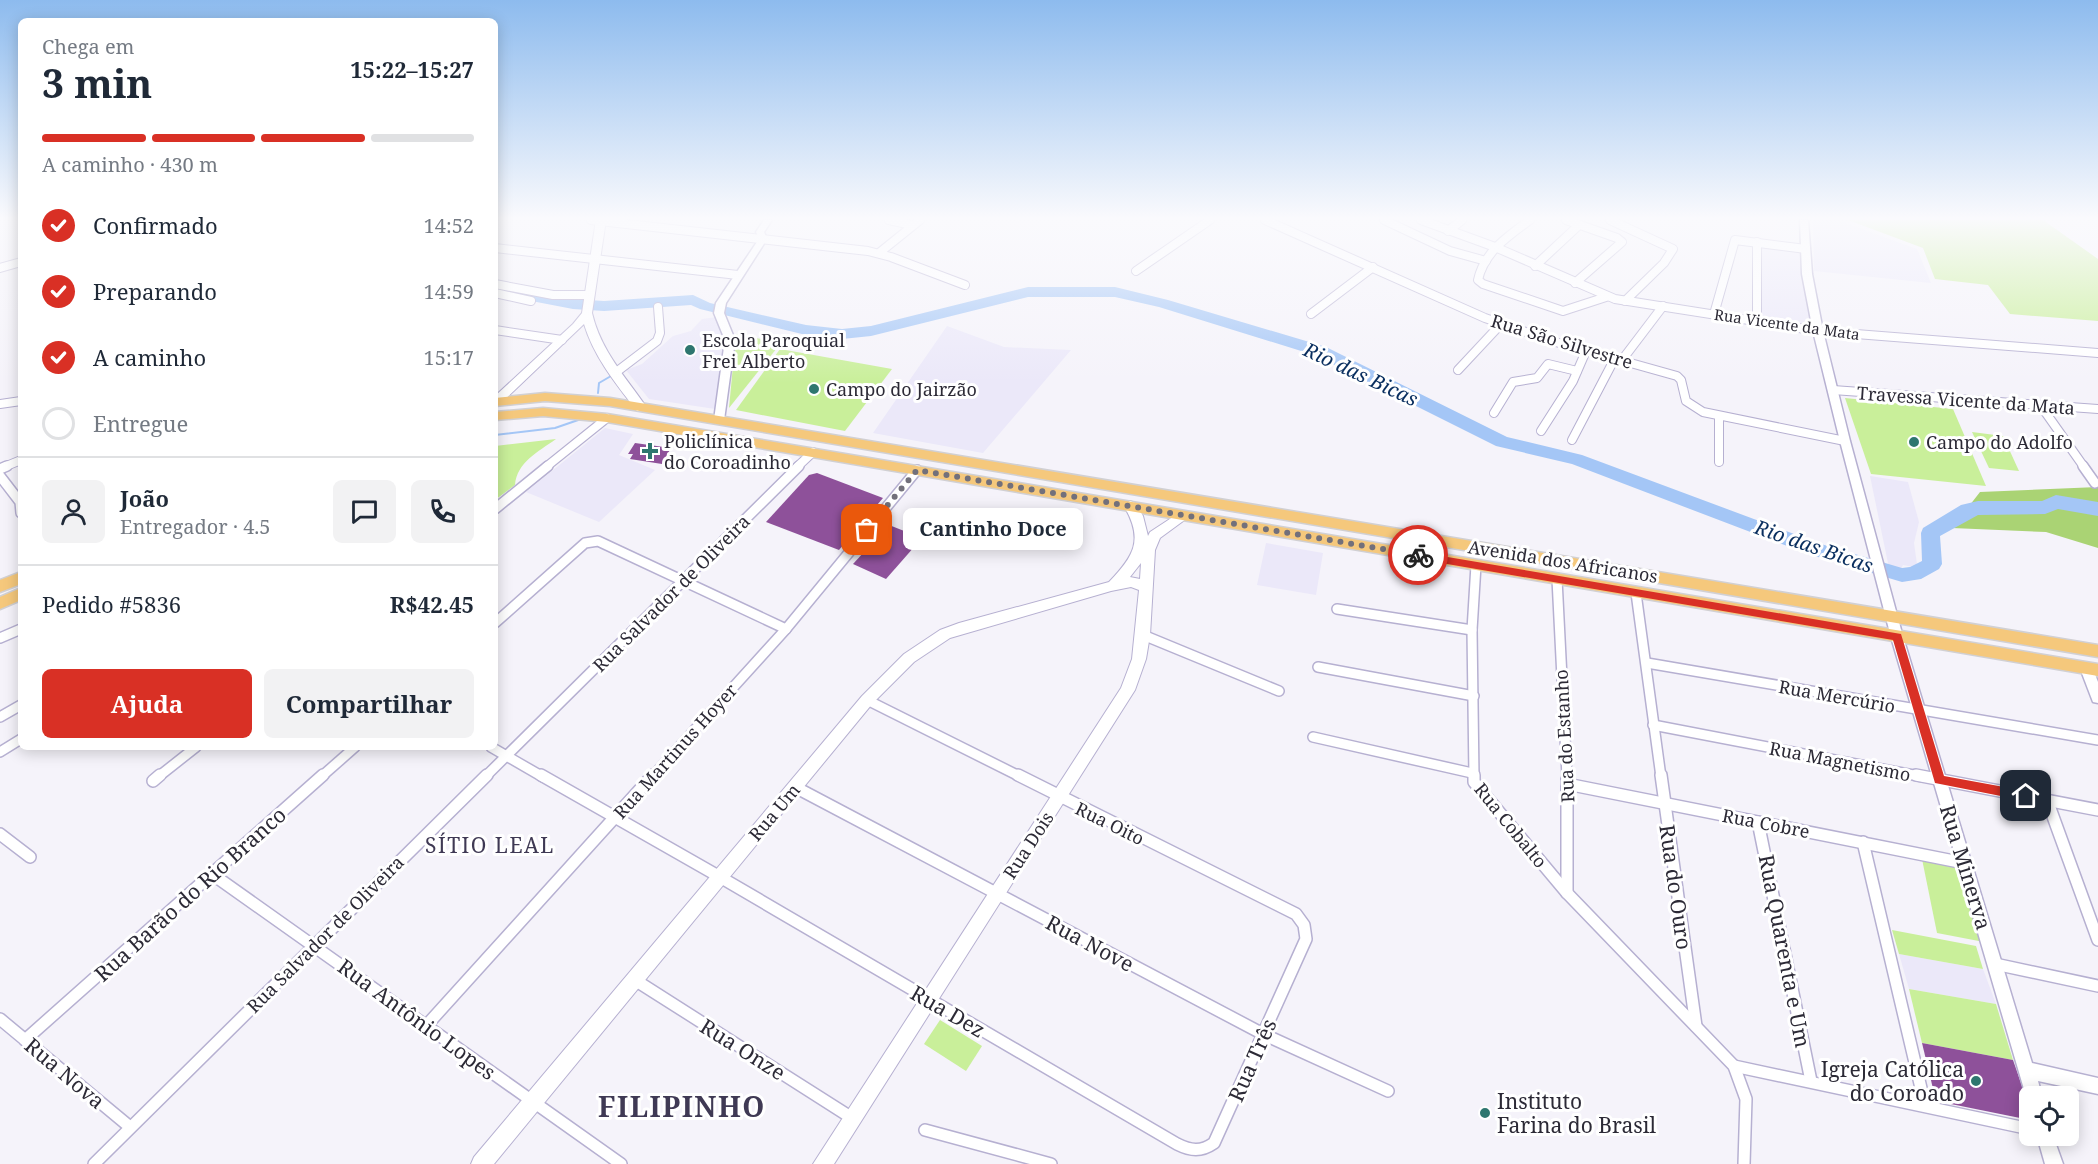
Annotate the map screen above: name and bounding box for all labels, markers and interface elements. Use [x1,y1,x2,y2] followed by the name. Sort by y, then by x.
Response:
[42,33,135,60] text: Chega em
[350,54,474,84] text: 15:22–15:27
[42,56,152,109] text: 3 min
[42,151,218,178] text: A caminho · 430 m
[42,209,75,242] icon: check
[93,210,218,240] text: Confirmado
[424,212,474,239] text: 14:52
[42,275,75,308] icon: check
[93,276,217,306] text: Preparando
[424,278,474,305] text: 14:59
[1713,304,1861,344] street label: Rua Vicente da Mata
[1488,308,1636,374] street label: Rua São Silvestre
[702,328,845,373] place label: Escola Paroquial Frei Alberto
[1298,335,1423,412] water label: Rio das Bicas
[42,341,75,374] icon: check
[93,342,206,372] text: A caminho
[683,343,697,357] marker: Escola Paroquial Frei Alberto
[424,344,474,371] text: 15:17
[826,377,977,401] place label: Campo do Jairzão
[1856,380,2076,420] street label: Travessa Vicente da Mata
[807,382,821,396] marker: Campo do Jairzão
[93,408,188,438] text: Entregue
[664,429,791,474] place label: Policlínica do Coroadinho
[1926,430,2073,454] place label: Campo do Adolfo
[1907,435,1921,449] marker: Campo do Adolfo
[641,442,659,460] marker: Policlínica do Coroadinho
[42,480,105,543] button: person
[333,480,396,543] button: chat
[411,480,474,543] button: phone
[120,483,169,513] text: João
[841,504,892,555] pin
[587,509,755,677] street label: Rua Salvador de Oliveira
[903,509,1083,551] callout: Cantinho Doce
[120,513,271,540] text: Entregador · 4.5
[850,513,883,546] icon: bag
[1750,513,1877,579] water label: Rio das Bicas
[919,515,1067,542] text: Cantinho Doce
[1388,525,1448,585] courier
[1466,534,1660,588] street label: Avenida dos Africanos
[1402,539,1435,572] icon: bike
[42,589,181,619] text: Pedido #5836
[390,589,474,619] text: R$42.45
[42,669,252,738] button: Ajuda
[264,669,474,738] button: Compartilhar
[1549,669,1579,803] street label: Rua do Estanho
[1777,674,1897,718] street label: Rua Mercúrio
[608,678,742,824] street label: Rua Martinus Hoyer
[1767,736,1913,786] street label: Rua Magnetismo
[2000,770,2051,821] pin
[1469,777,1553,873] street label: Rua Cobalto
[743,778,805,846] street label: Rua Um
[2009,779,2042,812] icon: home
[1072,796,1148,850] street label: Rua Oito
[88,800,292,988] street label: Rua Barão do Rio Branco
[1934,801,1998,933] street label: Rua Minerva
[1720,803,1812,843] street label: Rua Cobre
[997,807,1059,883] street label: Rua Dois
[1653,823,1699,951] street label: Rua do Ouro
[425,831,555,859] district label: SÍTIO LEAL
[241,850,409,1018] street label: Rua Salvador de Oliveira
[1753,852,1817,1050] street label: Rua Quarenta e Um
[1041,908,1139,978] street label: Rua Nove
[332,952,502,1086] street label: Rua Antônio Lopes
[906,978,990,1044] street label: Rua Dez
[695,1012,791,1086] street label: Rua Onze
[1221,1014,1283,1106] street label: Rua Três
[19,1031,111,1115] street label: Rua Nova
[1821,1055,1964,1107] place label: Igreja Católica do Coroado
[1969,1074,1983,1088] marker: Igreja Católica do Coroado
[2019,1086,2079,1146] map controls
[2019,1086,2079,1146] button: locate
[598,1087,766,1125] district label: FILIPINHO
[1497,1087,1657,1139] place label: Instituto Farina do Brasil
[1478,1106,1492,1120] marker: Instituto Farina do Brasil

